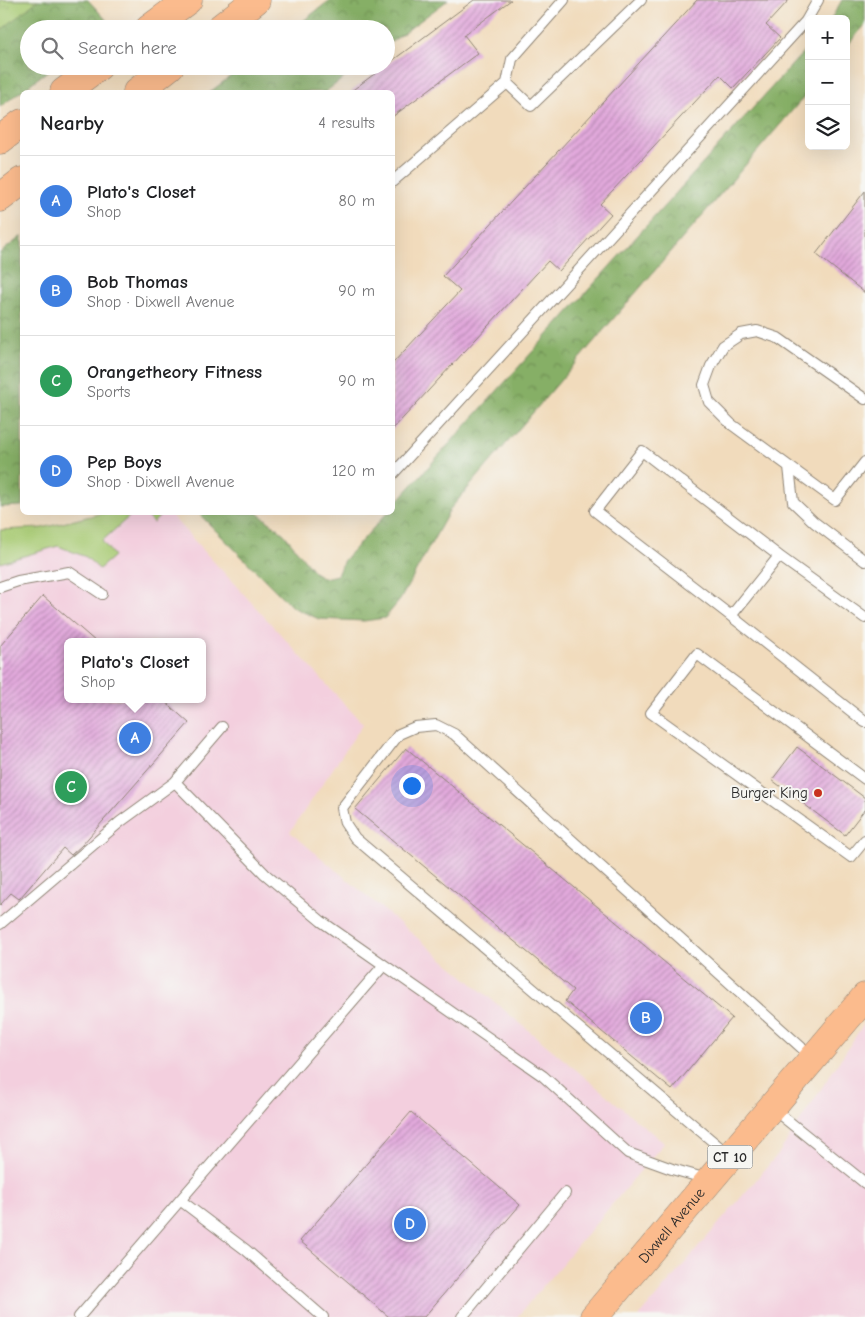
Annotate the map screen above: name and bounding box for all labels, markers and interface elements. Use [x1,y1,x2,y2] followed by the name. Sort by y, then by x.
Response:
[805,15,850,150] map controls
[805,15,850,60] button: +
[20,20,395,75] search box
[38,34,66,62] icon: search
[78,37,177,59] text: Search here
[805,60,850,105] button: −
[805,105,850,150] button: layers
[40,111,104,135] text: Nearby
[318,114,375,132] text: 4 results
[87,181,195,203] text: Plato's Closet
[52,192,60,210] text: A
[338,192,375,210] text: 80 m
[87,203,121,221] text: Shop
[87,271,188,293] text: Bob Thomas
[51,282,61,300] text: B
[338,282,375,300] text: 90 m
[87,293,235,311] text: Shop · Dixwell Avenue
[87,361,262,383] text: Orangetheory Fitness
[51,372,61,390] text: C
[338,372,375,390] text: 90 m
[87,383,130,401] text: Sports
[87,451,162,473] text: Pep Boys
[51,462,61,480] text: D
[332,462,375,480] text: 120 m
[87,473,235,491] text: Shop · Dixwell Avenue
[64,638,206,703] popup
[81,651,189,673] text: Plato's Closet
[81,673,115,691] text: Shop
[119,719,151,757] pin: A
[55,768,87,806] pin: C
[399,773,425,799] your location
[731,784,808,802] place label: Burger King
[812,787,824,799] marker: Burger King
[630,999,662,1037] pin: B
[708,1146,752,1168] road number: CT 10
[634,1184,709,1267] street label: Dixwell Avenue
[394,1205,426,1243] pin: D

